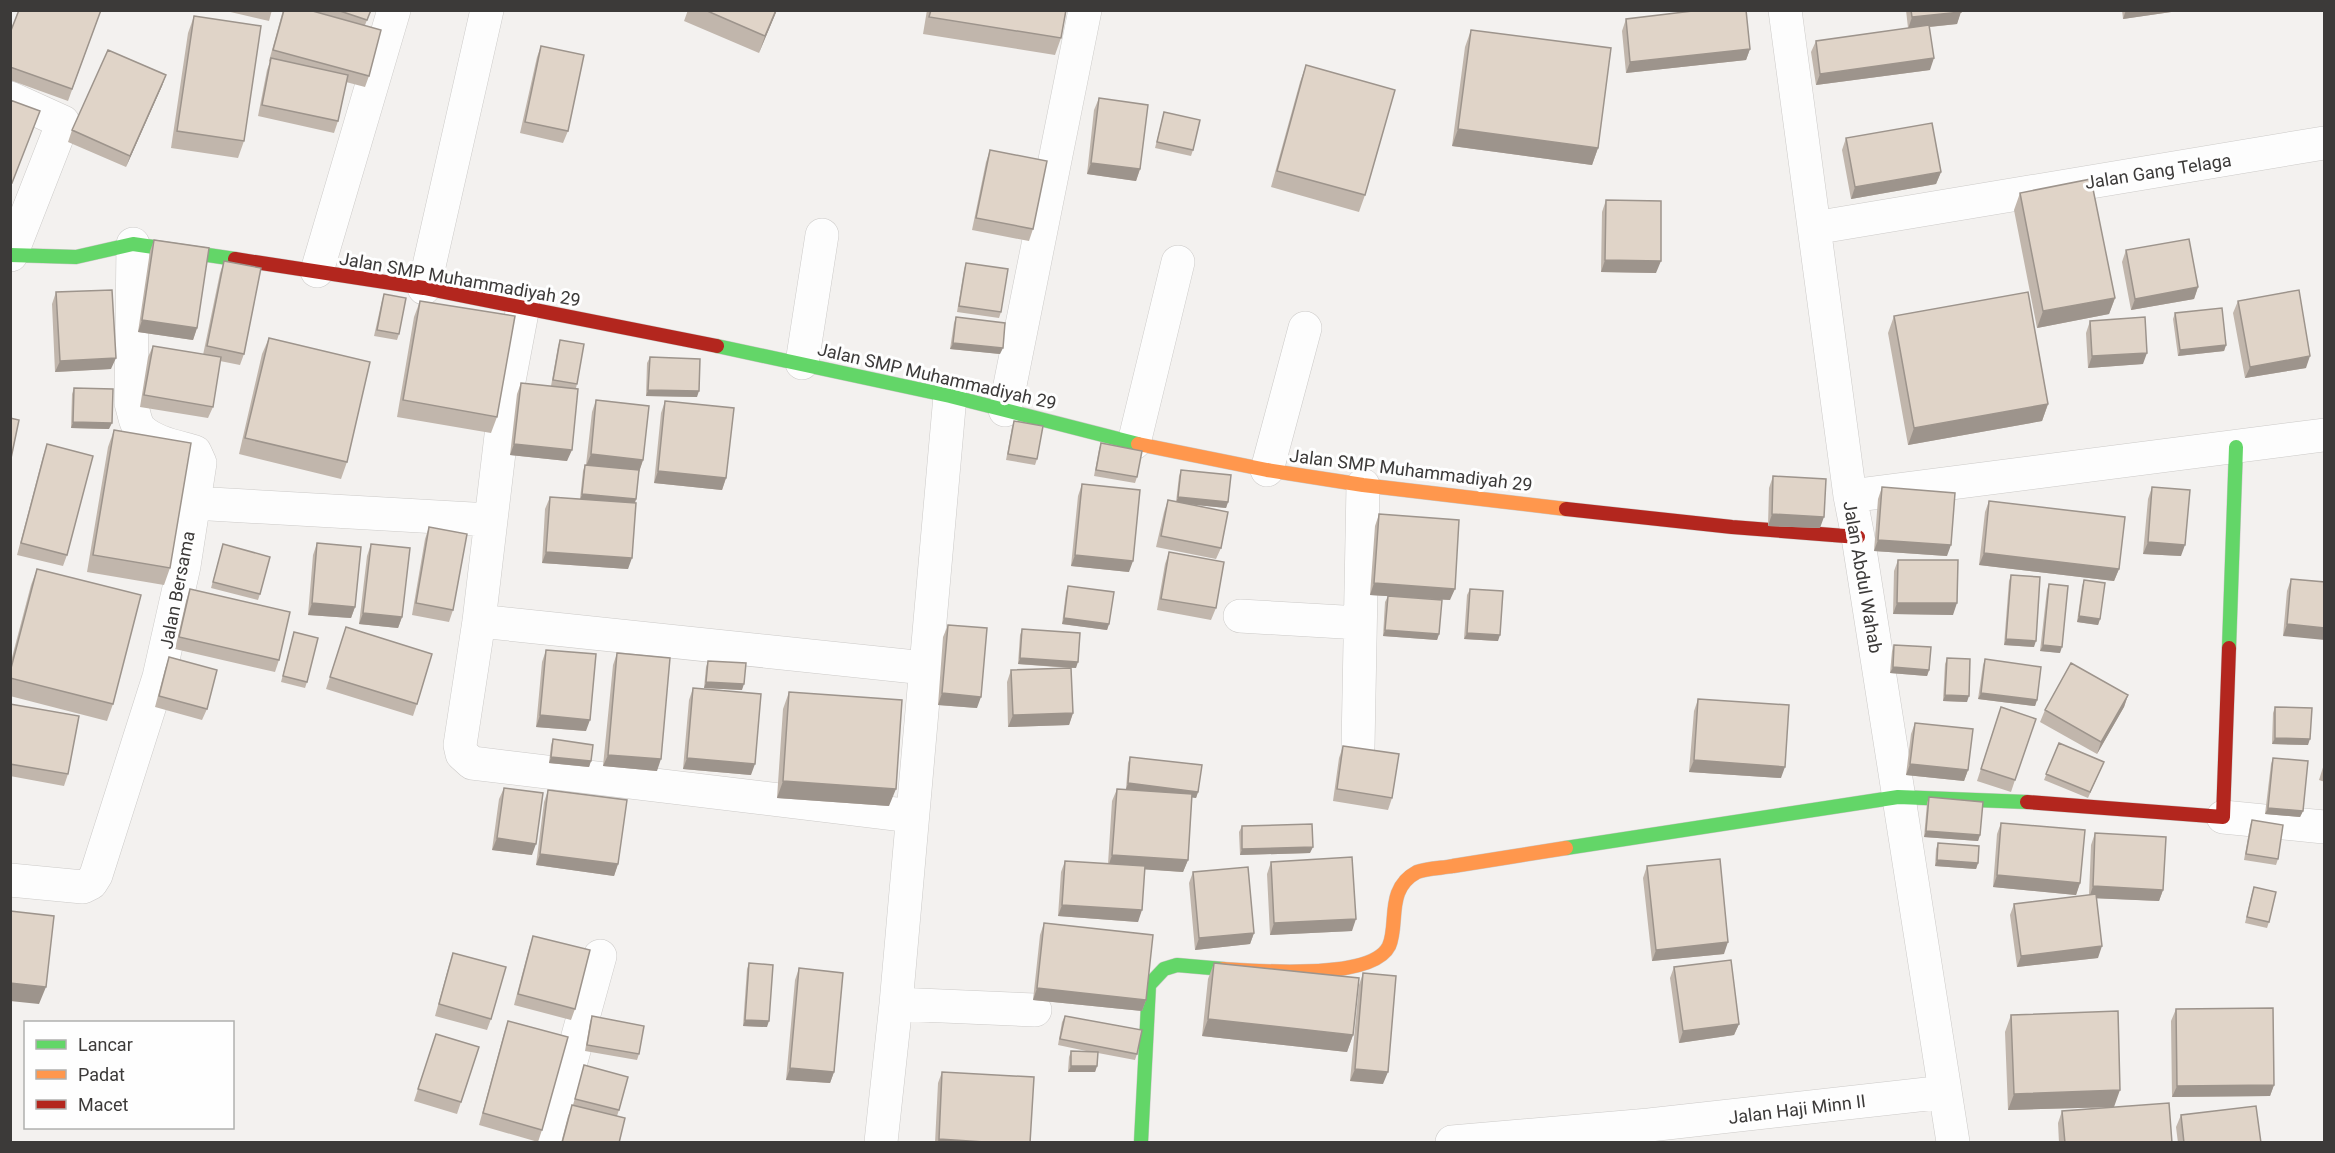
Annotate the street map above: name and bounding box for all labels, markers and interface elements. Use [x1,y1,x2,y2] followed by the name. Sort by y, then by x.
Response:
[2083,149,2233,193] street label: Jalan Gang Telaga
[338,247,582,311] street label: Jalan SMP Muhammadiyah 29
[815,338,1059,414] street label: Jalan SMP Muhammadiyah 29
[1288,445,1534,495] street label: Jalan SMP Muhammadiyah 29
[1839,499,1887,655] street label: Jalan Abdul Wahab
[155,529,199,651] street label: Jalan Bersama
[24,1021,234,1129] legend
[78,1034,133,1055] text: Lancar
[78,1064,125,1085] text: Padat
[1727,1090,1867,1128] street label: Jalan Haji Minn II
[78,1094,128,1115] text: Macet

